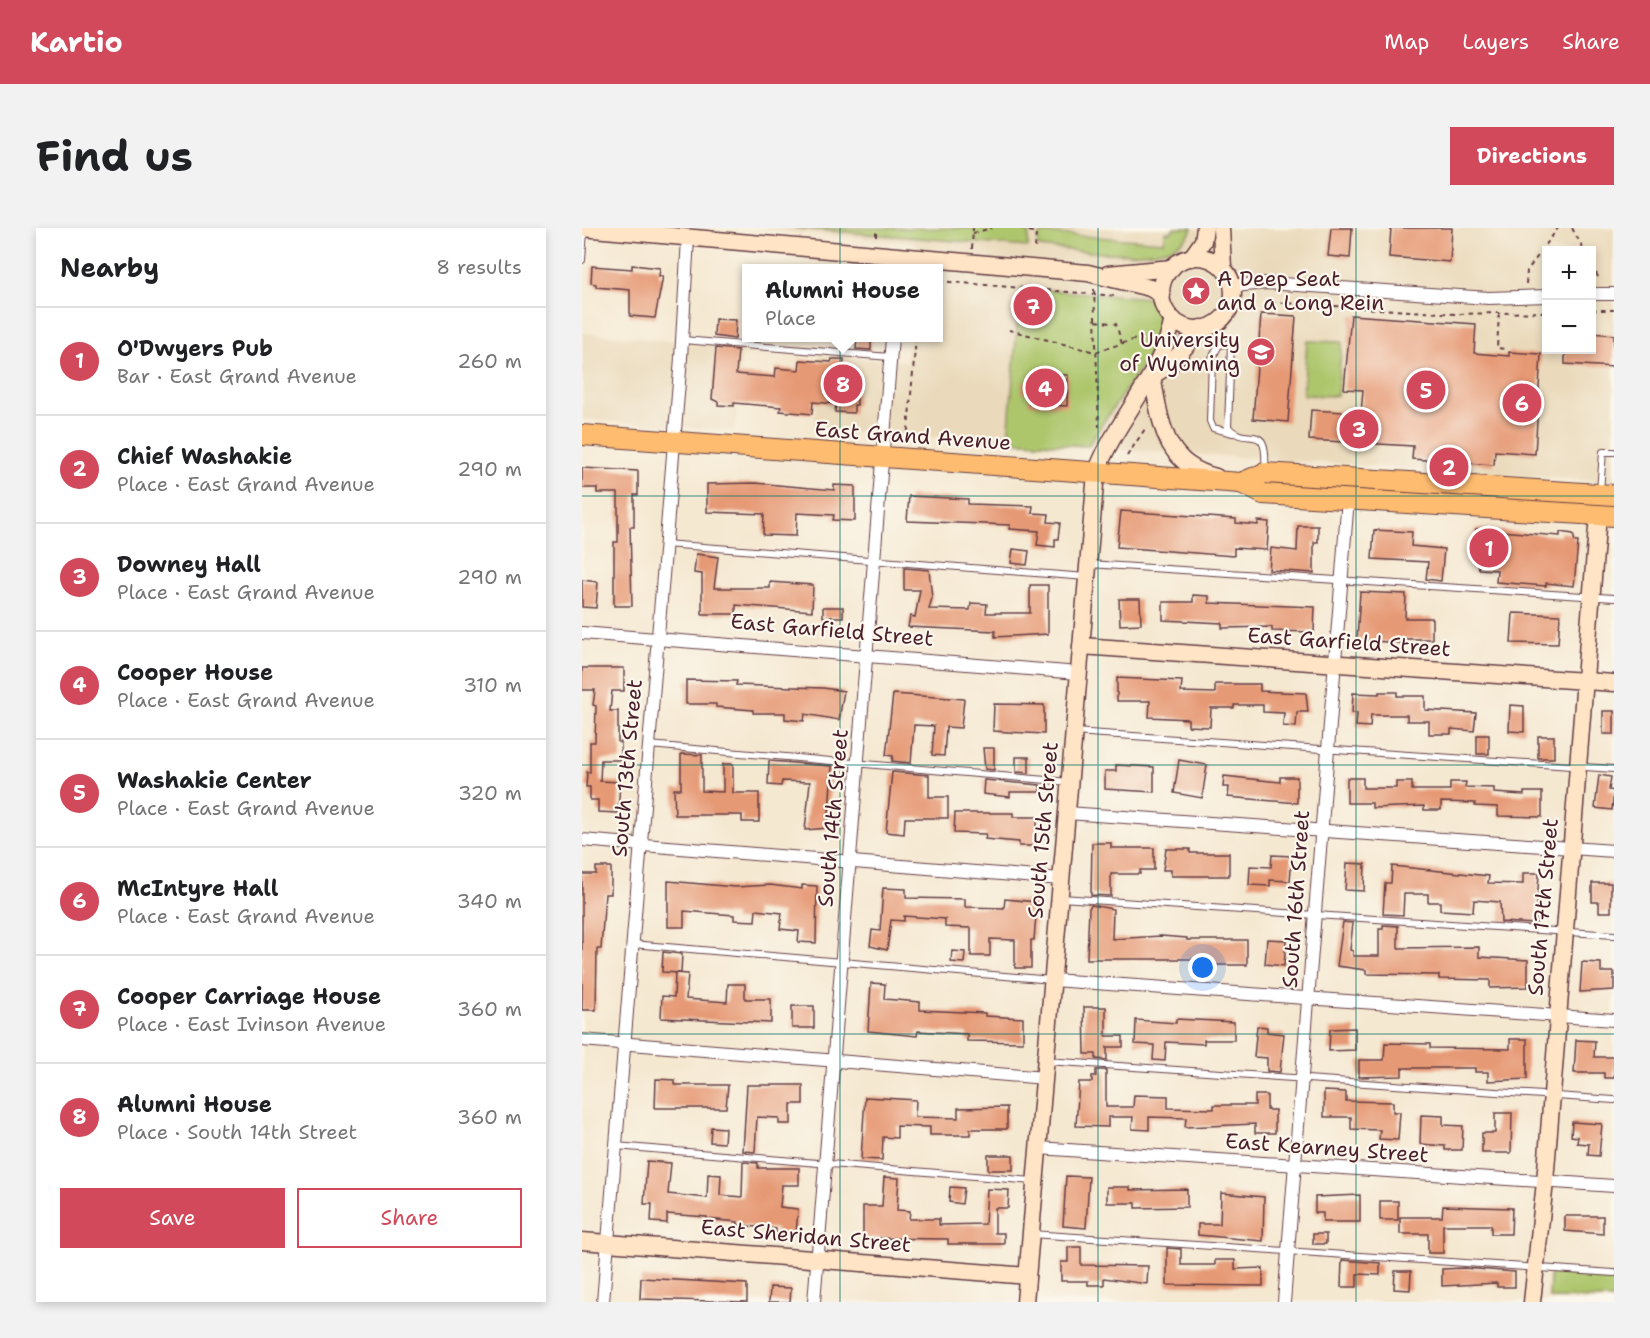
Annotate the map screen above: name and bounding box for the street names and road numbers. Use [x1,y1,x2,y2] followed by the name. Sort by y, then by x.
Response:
[814,415,1012,457] street label: East Grand Avenue
[729,607,935,653] street label: East Garfield Street
[1246,621,1452,663] street label: East Garfield Street
[605,678,649,858] street label: South 13th Street
[811,728,855,908] street label: South 14th Street
[1021,740,1065,920] street label: South 15th Street
[1276,809,1316,989] street label: South 16th Street
[1521,817,1565,997] street label: South 17th Street
[1224,1127,1430,1169] street label: East Kearney Street
[700,1213,912,1259] street label: East Sheridan Street

